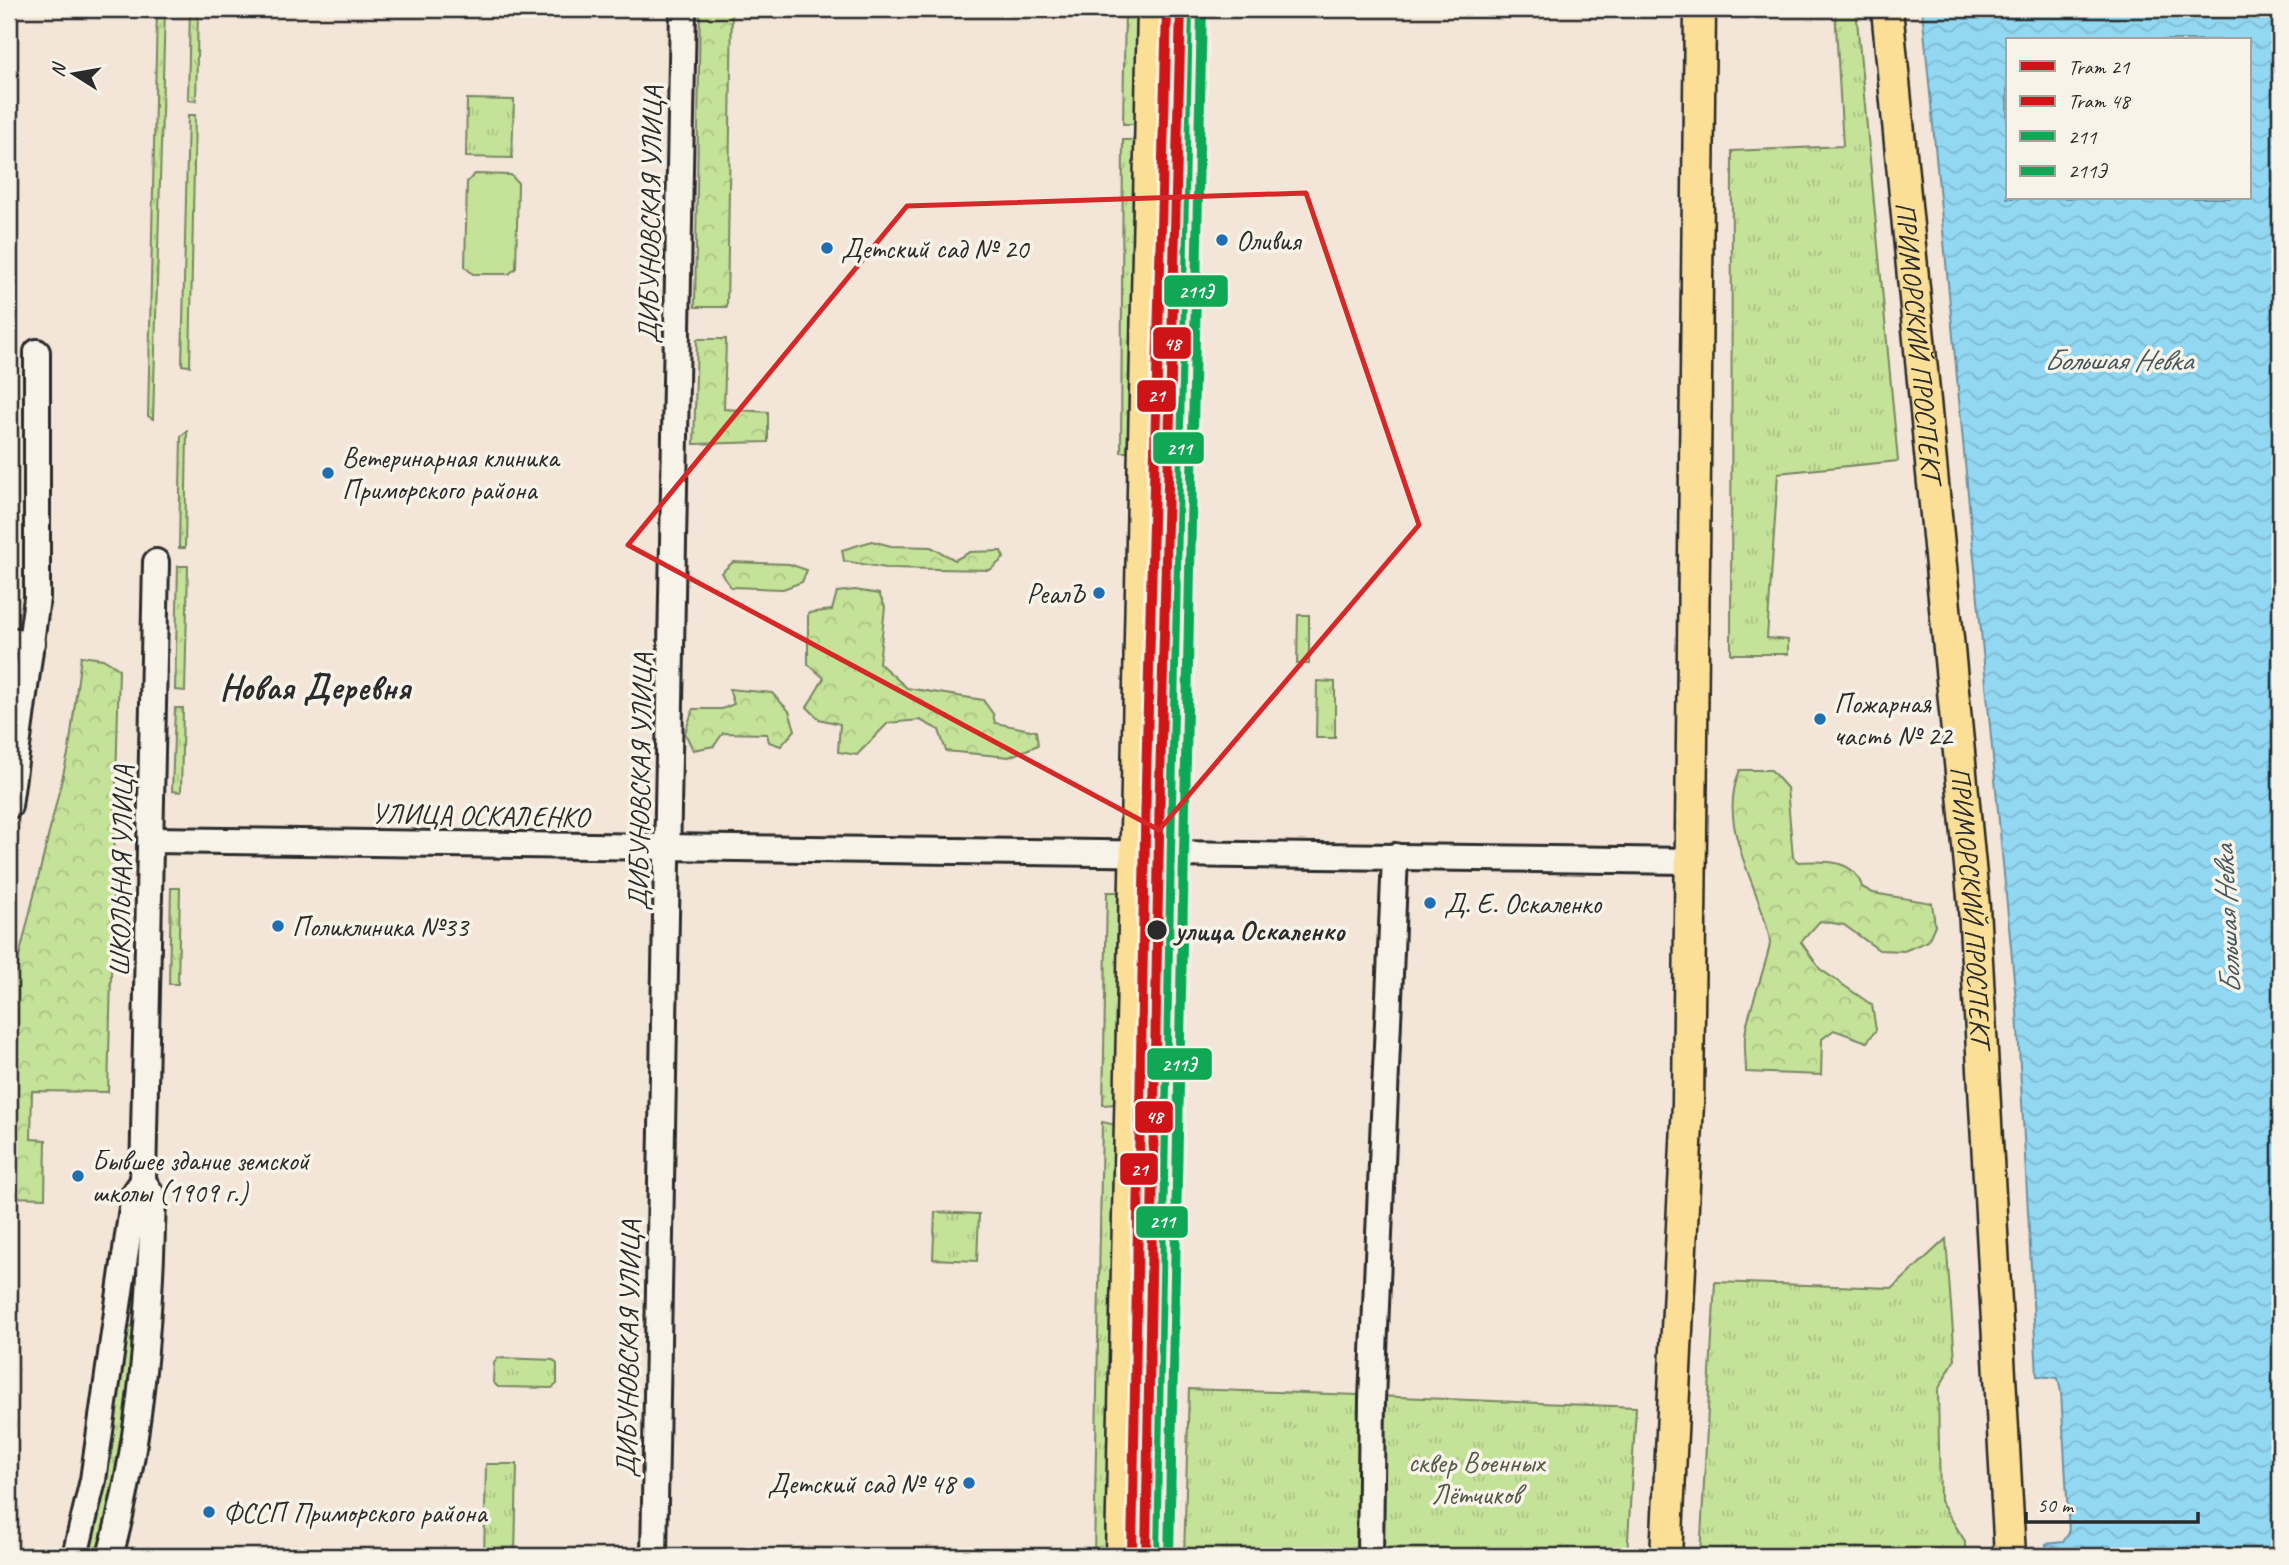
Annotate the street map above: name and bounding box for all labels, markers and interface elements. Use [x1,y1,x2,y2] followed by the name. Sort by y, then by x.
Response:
[38,38,108,108] north arrow
[2006,38,2250,200] legend
[2068,54,2131,80] text: Tram 21
[45,60,72,79] text: N
[630,85,670,344] street label: ДИБУНОВСКАЯ УЛИЦА
[2068,88,2132,114] text: Tram 48
[2068,124,2098,150] text: 211
[2068,158,2108,184] text: 211Э
[1888,200,1951,490] street label: ПРИМОРСКИЙ ПРОСПЕКТ
[1236,223,1303,258] place label: Оливия
[841,231,1031,266] place label: Детский сад № 20
[1214,232,1230,248] marker: Оливия
[819,240,835,256] marker: Детский сад № 20
[1163,274,1229,308] line badge: 211Э
[1178,280,1216,304] text: 211Э
[1152,326,1192,360] line badge: 48
[1163,332,1183,356] text: 48
[2044,341,2195,379] water label: Большая Невка
[1136,379,1177,413] line badge: 21
[1147,384,1167,408] text: 21
[1152,431,1205,465] line badge: 211
[1166,437,1194,461] text: 211
[342,440,561,507] place label: Ветеринарная клиника Приморского района
[320,465,336,481] marker: Ветеринарная клиника Приморского района
[1026,576,1087,611] place label: РеалЪ
[1091,585,1107,601] marker: РеалЪ
[620,652,660,911] street label: ДИБУНОВСКАЯ УЛИЦА
[220,665,413,710] district label: Новая Деревня
[1834,686,1954,753] place label: Пожарная часть № 22
[1812,711,1828,727] marker: Пожарная часть № 22
[102,764,140,977] street label: ШКОЛЬНАЯ УЛИЦА
[1943,765,2000,1054] street label: ПРИМОРСКИЙ ПРОСПЕКТ
[371,796,592,834] street label: УЛИЦА ОСКАЛЕНКО
[2204,842,2250,995] water label: Большая Невка
[1444,886,1603,921] place label: Д. Е. Оскаленко
[1422,895,1438,911] marker: Д. Е. Оскаленко
[292,909,471,944] place label: Поликлиника №33
[1172,913,1347,948] place label: улица Оскаленко
[270,918,286,934] marker: Поликлиника №33
[1145,918,1169,942] marker: улица Оскаленко
[1146,1047,1213,1081] line badge: 211Э
[1161,1053,1199,1077] text: 211Э
[1134,1100,1174,1134] line badge: 48
[1145,1105,1165,1129] text: 48
[92,1143,310,1210] place label: Бывшее здание земской школы (1909 г.)
[1119,1152,1159,1186] line badge: 21
[1130,1158,1150,1182] text: 21
[70,1168,86,1184] marker: Бывшее здание земской школы (1909 г.)
[1135,1205,1189,1239] line badge: 211
[1149,1210,1177,1234] text: 211
[608,1219,648,1478] street label: ДИБУНОВСКАЯ УЛИЦА
[1408,1445,1547,1512] park label: сквер Военных Лётчиков
[768,1466,957,1501] place label: Детский сад № 48
[961,1475,977,1491] marker: Детский сад № 48
[2026,1481,2198,1525] scale bar
[2037,1492,2075,1518] text: 50 m
[223,1495,488,1530] place label: ФССП Приморского района
[201,1504,217,1520] marker: ФССП Приморского района

